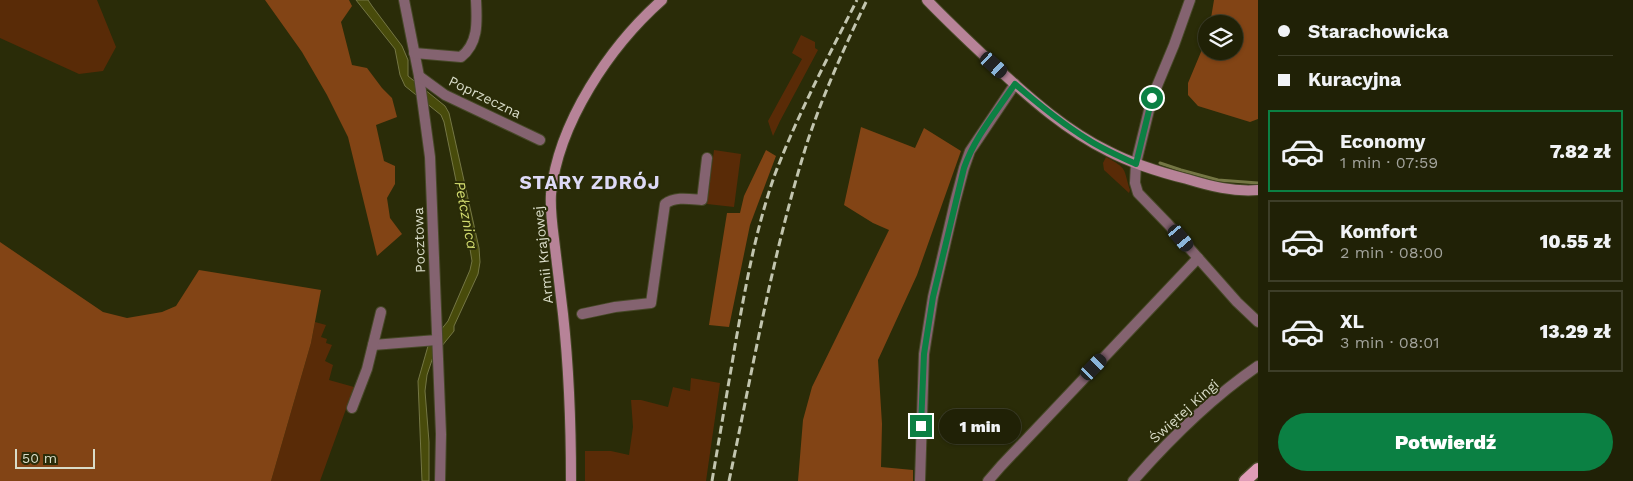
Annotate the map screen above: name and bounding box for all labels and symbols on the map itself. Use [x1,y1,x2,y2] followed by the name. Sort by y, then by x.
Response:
[977,49,1010,81] car
[446,73,524,121] street label: Poprzeczna
[1141,87,1163,109] route start
[520,171,660,194] district label: STARY ZDRÓJ
[451,180,481,250] water label: Pełcznica
[530,205,556,305] street label: Armii Krajowej
[410,207,428,273] street label: Pocztowa
[1165,222,1196,254] car
[1078,351,1109,383] car
[1146,376,1222,446] street label: Świętej Kingi
[938,408,1021,444] callout: 1 min
[910,415,932,437] route end
[15,446,95,469] scale bar

